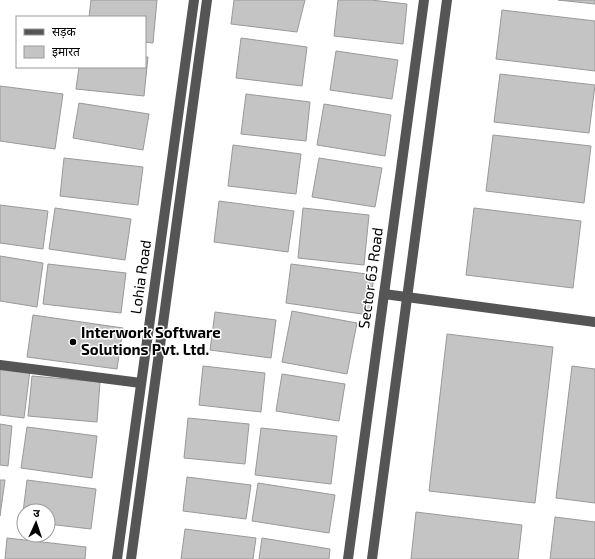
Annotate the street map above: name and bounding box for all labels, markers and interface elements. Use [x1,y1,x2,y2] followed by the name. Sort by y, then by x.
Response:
[16,16,146,68] legend
[52,24,77,39] text: सड़क
[52,44,81,59] text: इमारत
[354,226,386,330] street label: Sector 63 Road
[126,239,154,315] street label: Lohia Road
[81,323,221,358] place label: Interwork Software Solutions Pvt. Ltd.
[68,337,78,347] marker: Interwork Software Solutions Pvt. Ltd.
[16,503,56,543] north arrow
[33,506,41,519] text: उ

